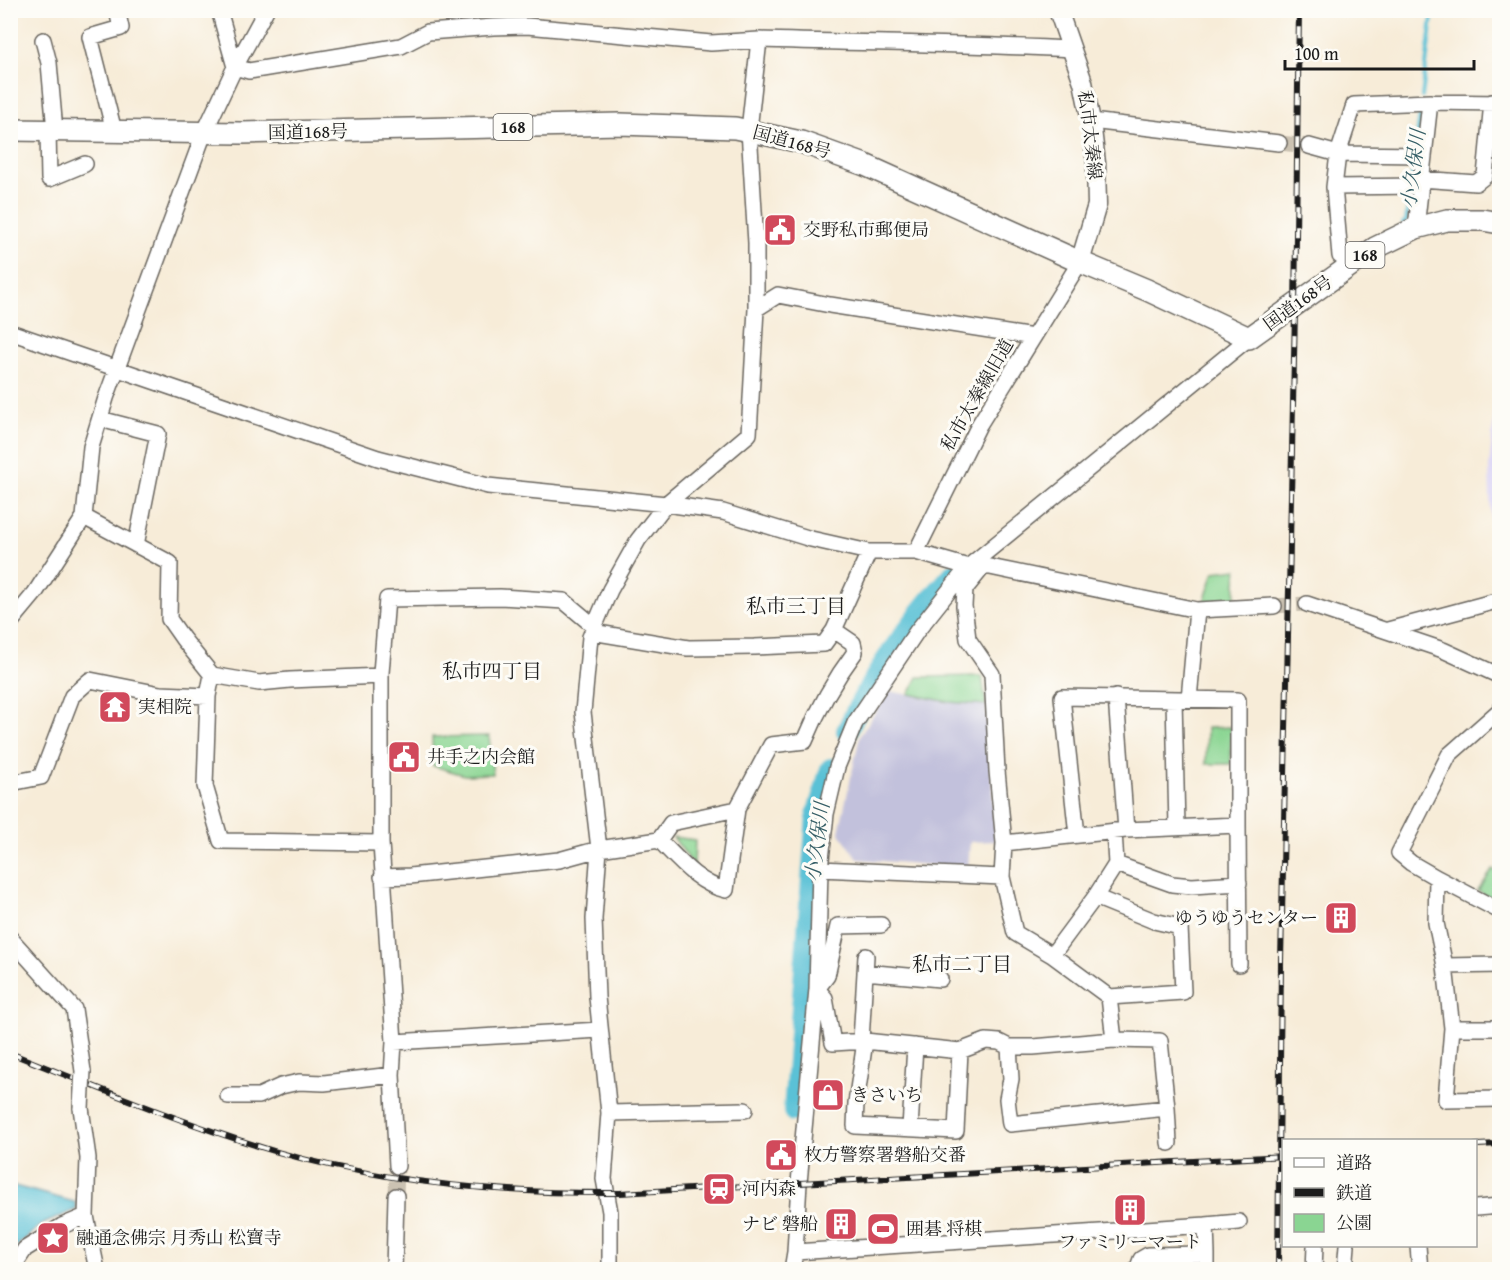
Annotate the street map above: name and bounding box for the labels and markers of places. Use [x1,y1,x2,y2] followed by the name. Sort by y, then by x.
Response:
[762,212,798,248] public building icon: 交野私市郵便局
[803,216,929,243] place label: 交野私市郵便局
[97,689,133,725] temple icon: 実相院
[138,693,192,720] place label: 実相院
[386,739,422,775] public building icon: 井手之内会館
[427,743,535,770] place label: 井手之内会館
[1323,900,1359,936] building icon: ゆうゆうセンター
[1175,904,1318,931] place label: ゆうゆうセンター
[810,1077,846,1113] shop icon: きさいち
[851,1081,923,1108] place label: きさいち
[763,1137,799,1173] public building icon: 枚方警察署磐船交番
[804,1141,966,1168] place label: 枚方警察署磐船交番
[701,1171,737,1207] station icon: 河内森
[742,1175,796,1202] place label: 河内森
[1112,1192,1148,1228] building icon: ファミリーマート
[823,1206,859,1242] building icon: ナビ 磐船
[742,1210,818,1237] place label: ナビ 磐船
[865,1211,901,1247] sports icon: 囲碁 将棋
[906,1215,982,1242] place label: 囲碁 将棋
[35,1220,71,1256] place icon: 融通念佛宗 月秀山 松寶寺
[76,1224,282,1251] place label: 融通念佛宗 月秀山 松寶寺
[1058,1228,1202,1255] place label: ファミリーマート

